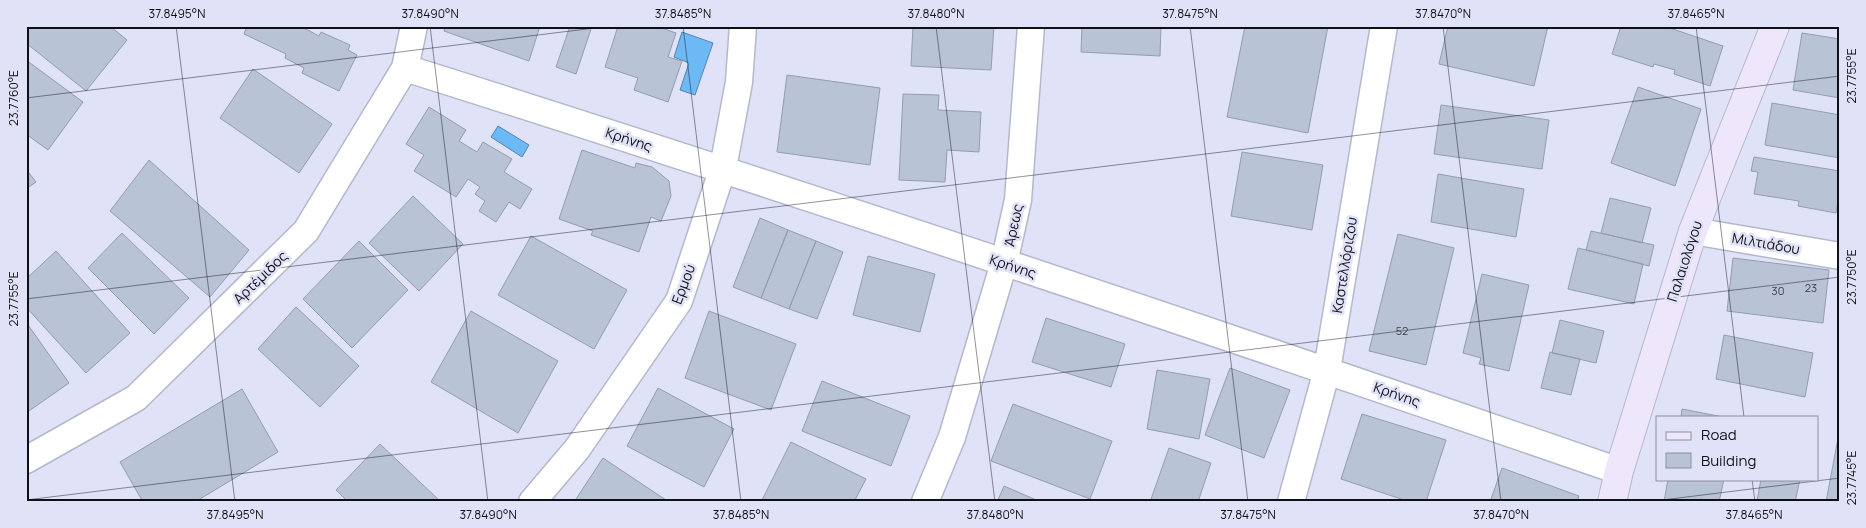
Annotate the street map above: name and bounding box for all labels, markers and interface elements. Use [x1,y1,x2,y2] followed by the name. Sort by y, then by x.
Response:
[149,5,205,22] text: 37.8495°N
[401,5,459,22] text: 37.8490°N
[655,5,711,22] text: 37.8485°N
[908,5,964,22] text: 37.8480°N
[1162,5,1218,22] text: 37.8475°N
[1415,5,1471,22] text: 37.8470°N
[1668,5,1724,22] text: 37.8465°N
[1843,48,1860,104] text: 23.7755°E
[5,70,22,126] text: 23.7760°E
[603,123,655,156] street label: Κρήνης
[999,202,1027,248] street label: Άρεως
[1327,216,1361,314] street label: Καστελλόριζου
[1662,218,1706,304] street label: Παλαιολόγου
[1731,228,1801,258] street label: Μιλτιάδου
[229,246,291,308] street label: Αρτέμιδος
[1843,249,1860,305] text: 23.7750°E
[987,250,1039,283] street label: Κρήνης
[667,261,699,307] street label: Ερμού
[5,271,22,327] text: 23.7755°E
[1805,280,1817,295] house number: 23
[1772,283,1784,298] house number: 30
[1396,323,1408,338] house number: 52
[1371,377,1423,411] street label: Κρήνης
[1656,416,1818,480] legend
[1701,424,1737,445] text: Road
[1701,450,1756,471] text: Building
[1843,451,1860,505] text: 23.7745°E
[207,506,263,523] text: 37.8495°N
[459,506,517,523] text: 37.8490°N
[713,506,769,523] text: 37.8485°N
[967,506,1023,523] text: 37.8480°N
[1220,506,1276,523] text: 37.8475°N
[1473,506,1529,523] text: 37.8470°N
[1726,506,1782,523] text: 37.8465°N

